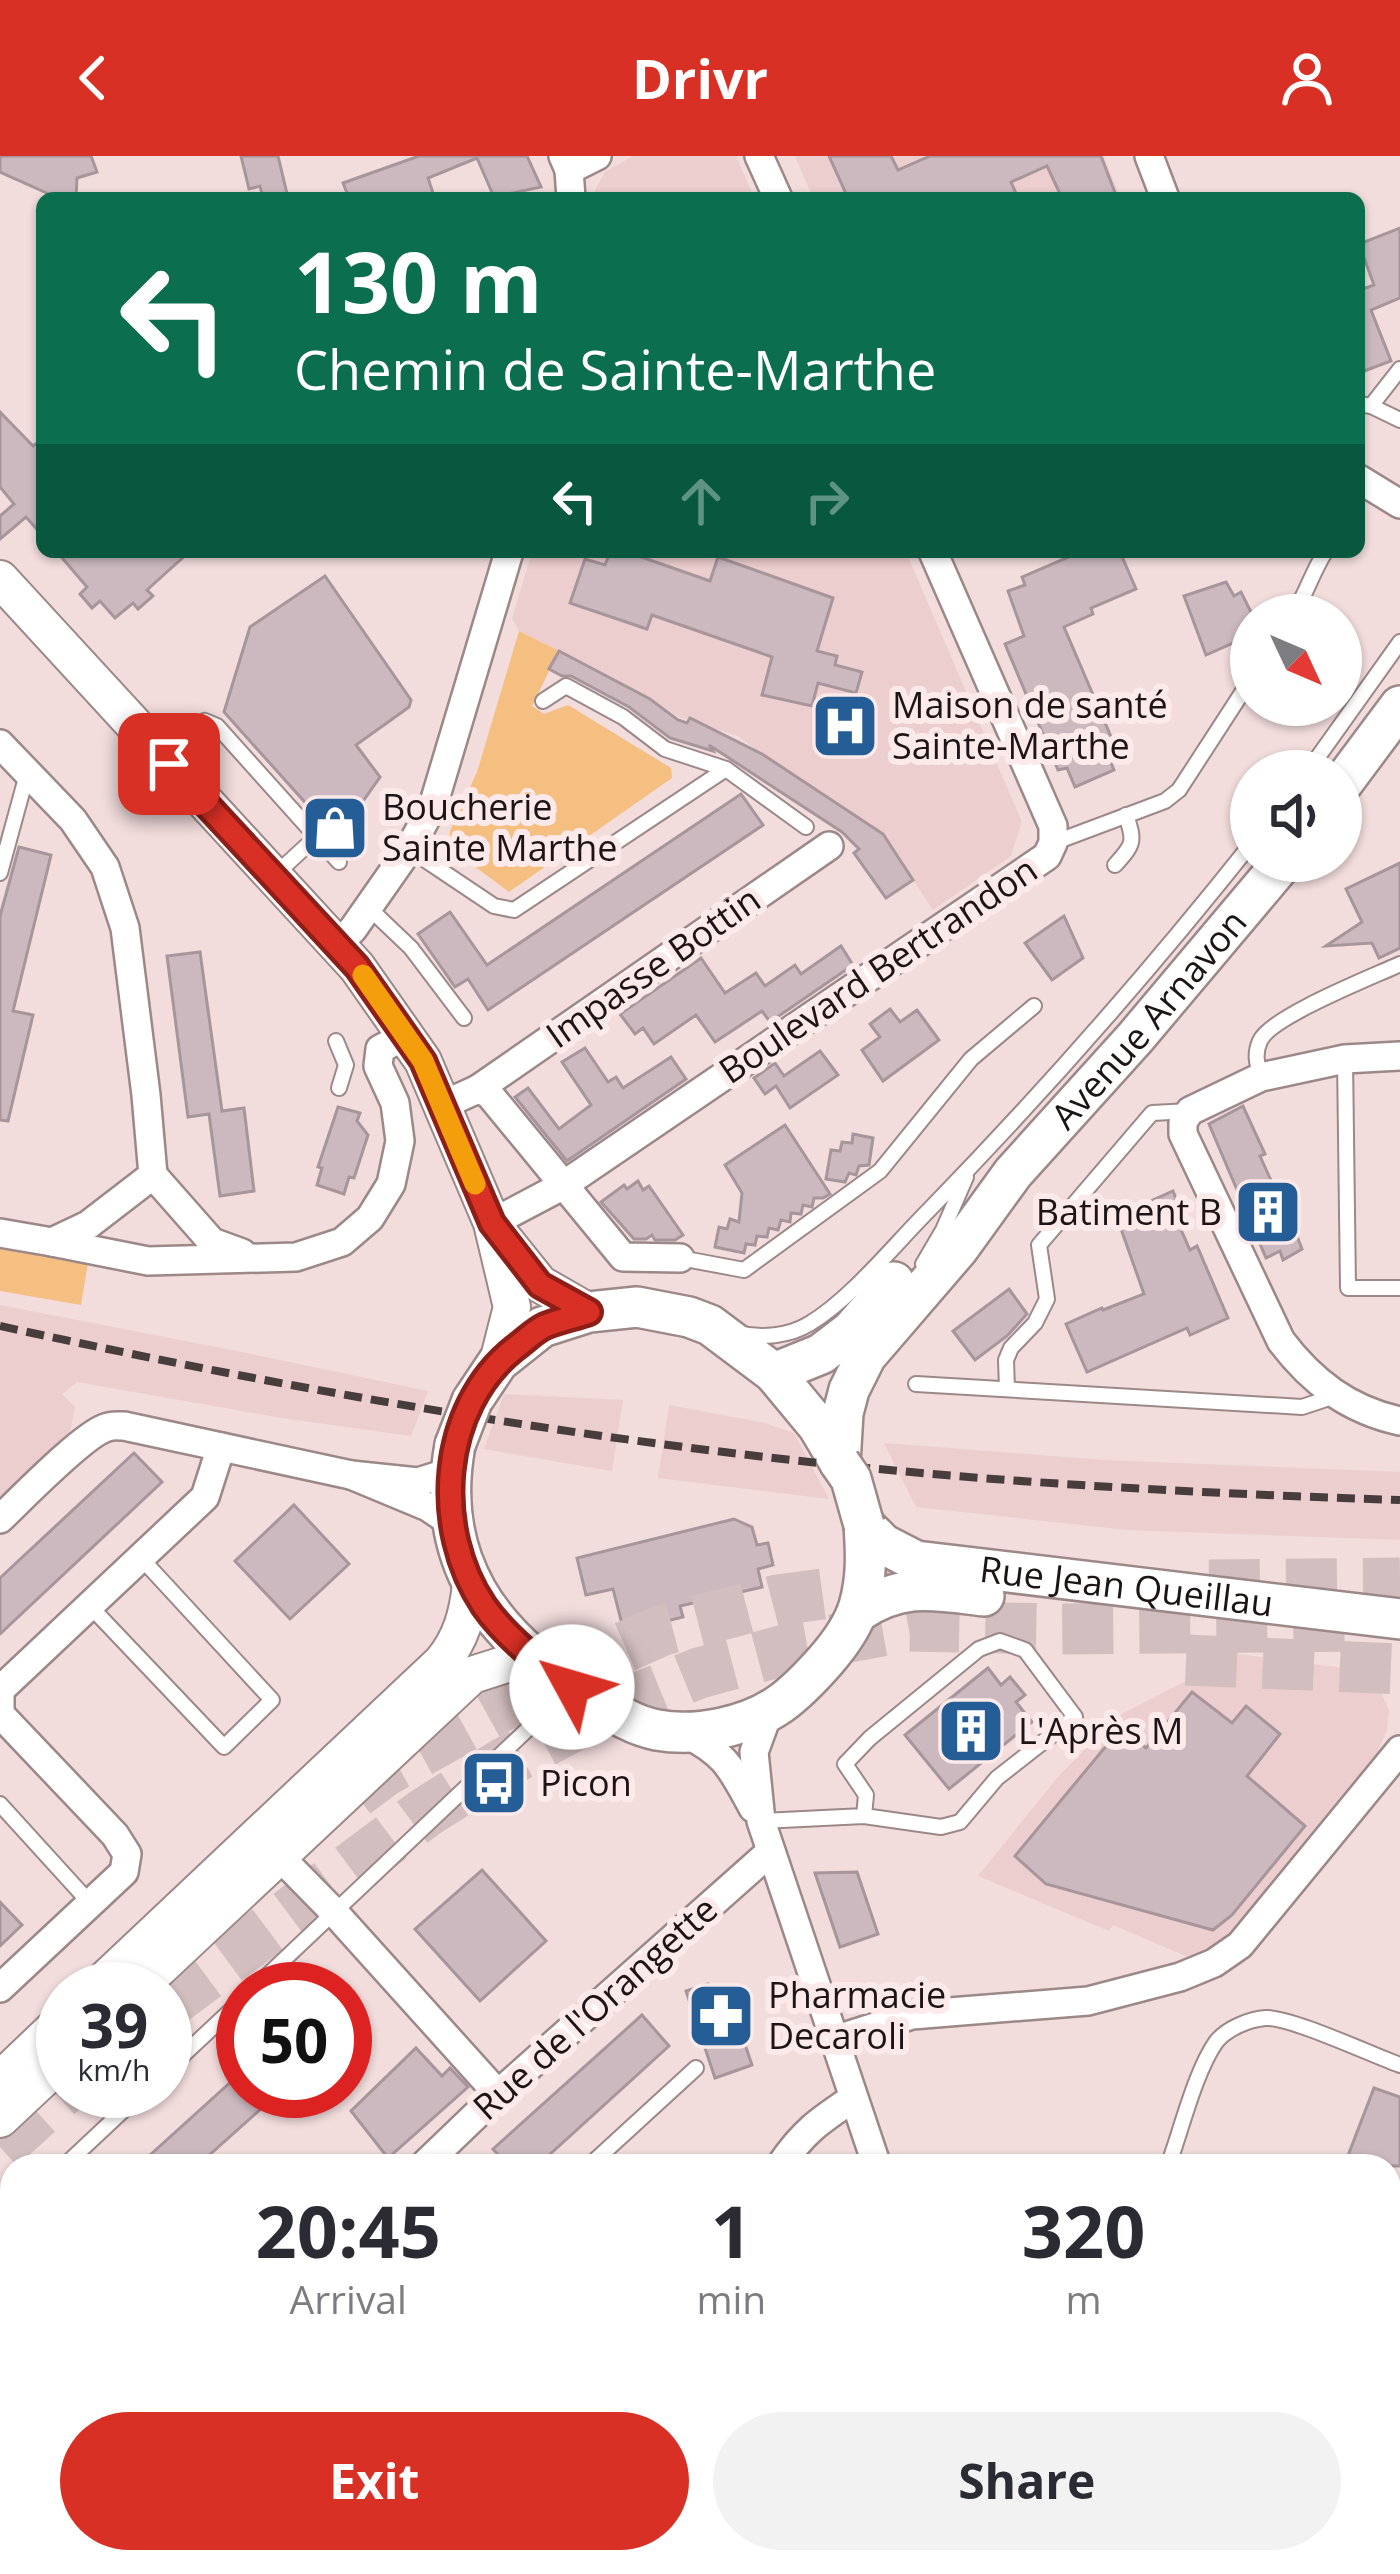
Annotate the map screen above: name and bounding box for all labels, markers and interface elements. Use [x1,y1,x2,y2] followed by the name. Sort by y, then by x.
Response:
[632,41,768,115] text: Drivr
[60,45,126,111] icon: back
[1274,45,1340,111] icon: person
[294,223,542,338] text: 130 m
[96,240,252,396] icon: left
[294,332,936,406] text: Chemin de Sainte-Marthe
[542,468,608,534] icon: left
[668,468,734,534] icon: ahead
[794,468,860,534] icon: right
[1230,594,1362,726] north arrow
[1230,594,1362,882] map controls
[892,680,1168,770] place label: Maison de santé Sainte-Marthe
[810,691,880,761] hospital icon: Maison de santé Sainte-Marthe
[118,713,220,815] pin
[136,731,202,797] icon: arrive
[1230,750,1362,882] button: sound
[382,782,618,872] place label: Boucherie Sainte Marthe
[300,793,370,863] shop icon: Boucherie Sainte Marthe
[709,845,1046,1094] street label: Boulevard Bertrandon
[536,875,770,1059] street label: Impasse Bottin
[1040,899,1257,1139] street label: Avenue Arnavon
[1233,1177,1303,1247] building icon: Batiment B
[1036,1187,1222,1236] place label: Batiment B
[977,1544,1276,1628] street label: Rue Jean Queillau
[509,1624,635,1750] position arrow
[936,1696,1006,1766] building icon: L'Après M
[1018,1706,1183,1755] place label: L'Après M
[459,1748,529,1818] bus stop icon: Picon
[540,1758,632,1807] place label: Picon
[462,1885,727,2131] street label: Rue de l'Orangette
[216,1962,372,2118] speed limit sign: 50
[768,1970,946,2060] place label: Pharmacie Decaroli
[686,1981,756,2051] pharmacy icon: Pharmacie Decaroli
[80,1984,148,2066] text: 39
[78,2049,150,2090] text: km/h
[256,2181,441,2279] text: 20:45
[711,2181,752,2279] text: 1
[1022,2181,1145,2279] text: 320
[290,2272,407,2325] text: Arrival
[696,2272,766,2325] text: min
[1066,2272,1102,2325] text: m
[60,2412,689,2550] button: Exit
[713,2412,1341,2550] button: Share

